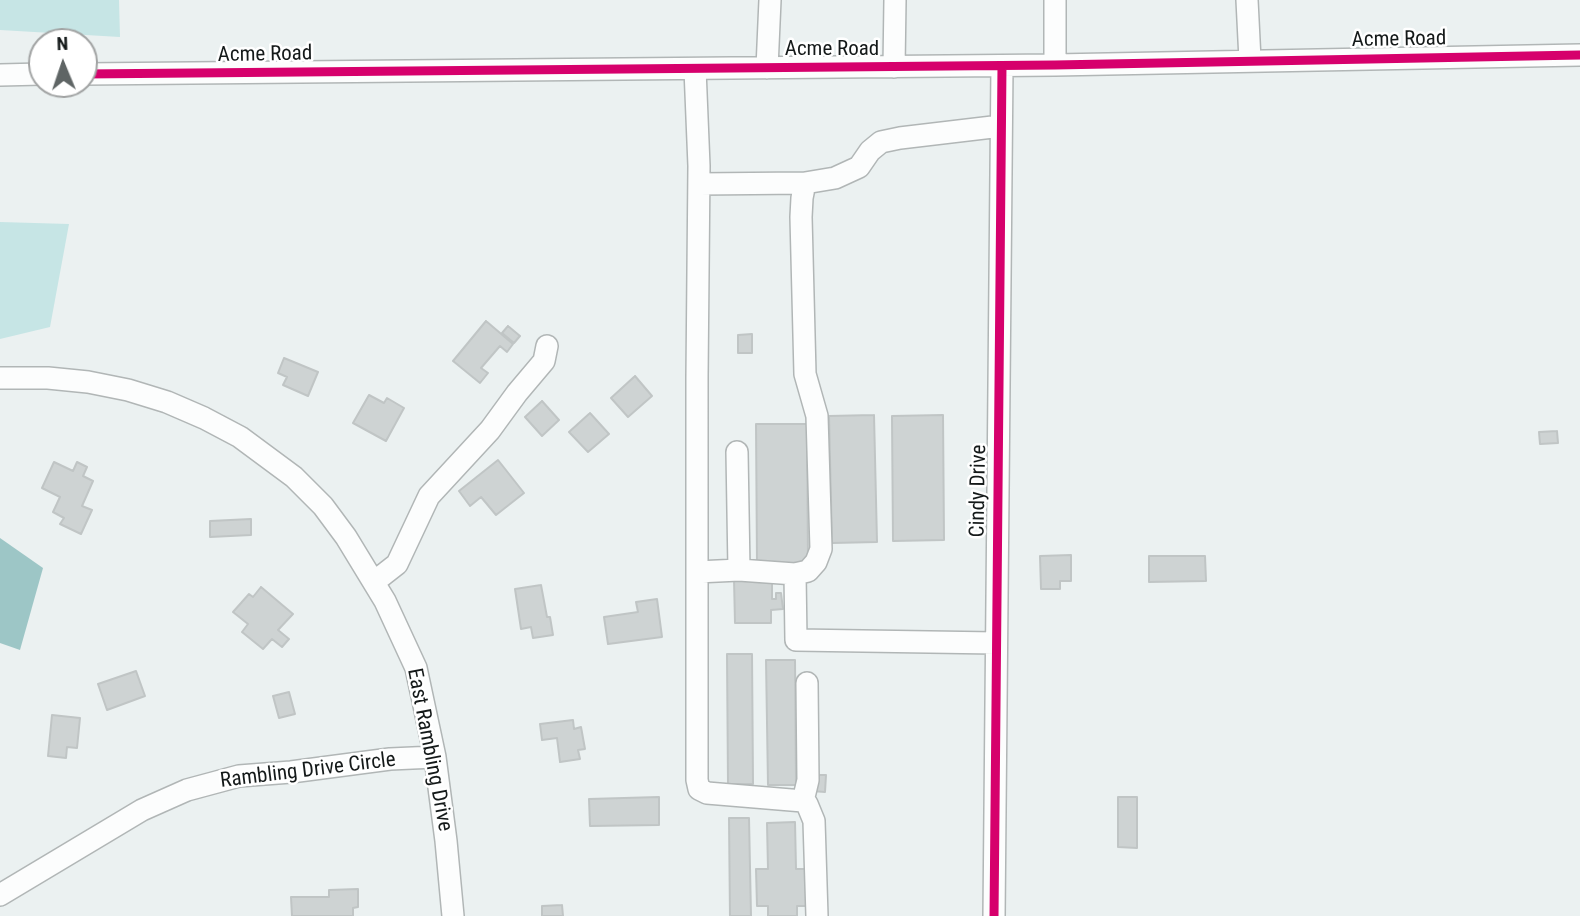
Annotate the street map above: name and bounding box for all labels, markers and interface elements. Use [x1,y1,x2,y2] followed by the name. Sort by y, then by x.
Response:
[1352,27,1446,53] street label: Acme Road
[28,28,98,98] north arrow
[56,32,69,55] text: N
[785,37,879,63] street label: Acme Road
[218,42,312,68] street label: Acme Road
[966,444,992,538] street label: Cindy Drive
[401,666,457,834] street label: East Rambling Drive
[219,748,397,794] street label: Rambling Drive Circle

